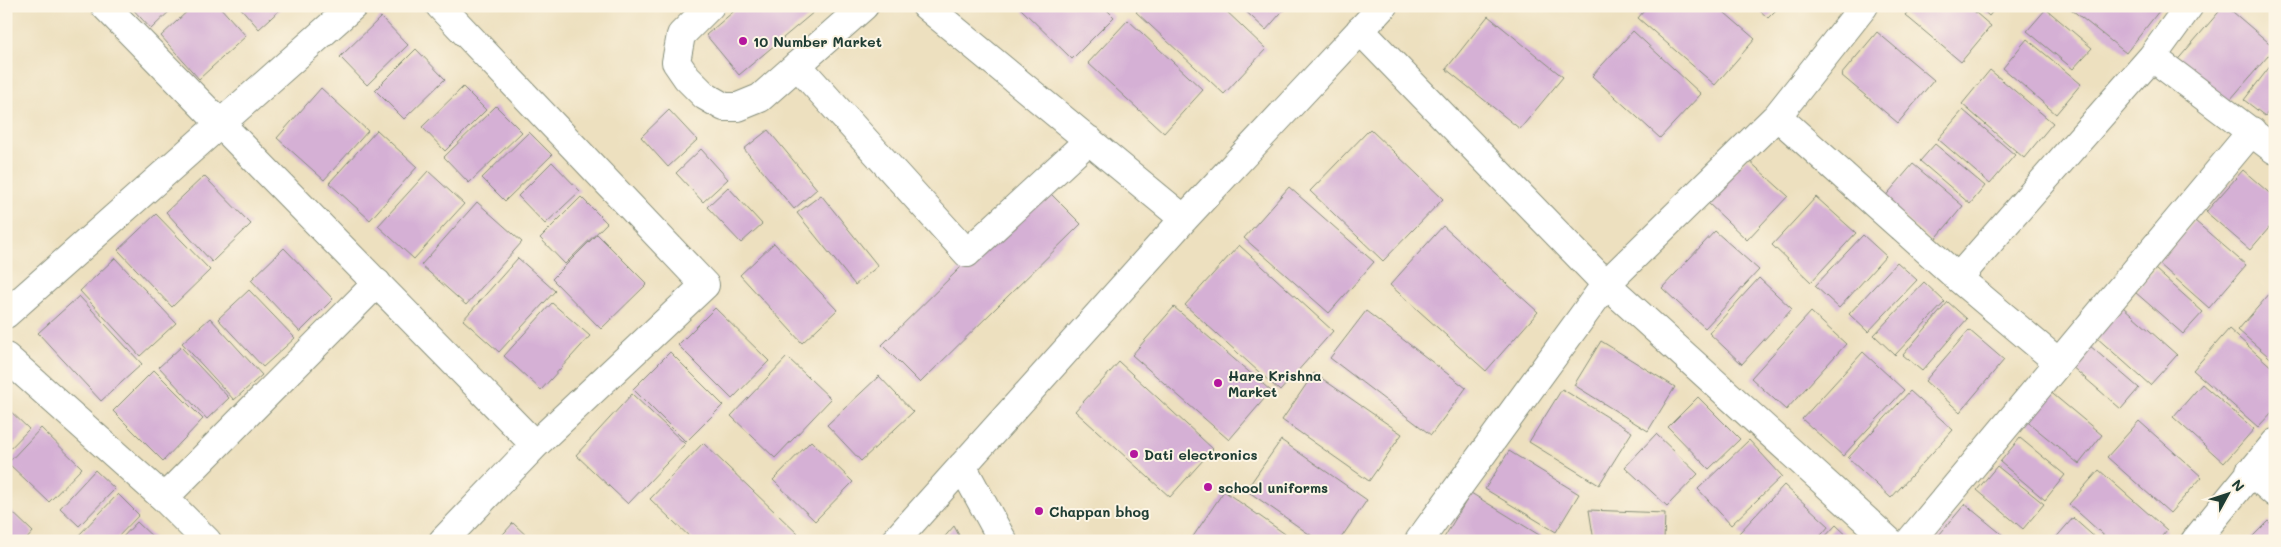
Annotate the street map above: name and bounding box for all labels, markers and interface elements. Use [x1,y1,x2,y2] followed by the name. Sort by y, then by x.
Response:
[753,32,882,51] place label: 10 Number Market
[737,35,749,47] marker: 10 Number Market
[1228,366,1322,401] place label: Hare Krishna Market
[1212,377,1224,389] marker: Hare Krishna Market
[1144,445,1258,464] place label: Dati electronics
[1128,448,1140,460] marker: Dati electronics
[2204,470,2254,520] north arrow
[2228,475,2249,496] text: N
[1218,478,1328,497] place label: school uniforms
[1202,481,1214,493] marker: school uniforms
[1049,502,1149,521] place label: Chappan bhog
[1033,505,1045,517] marker: Chappan bhog

